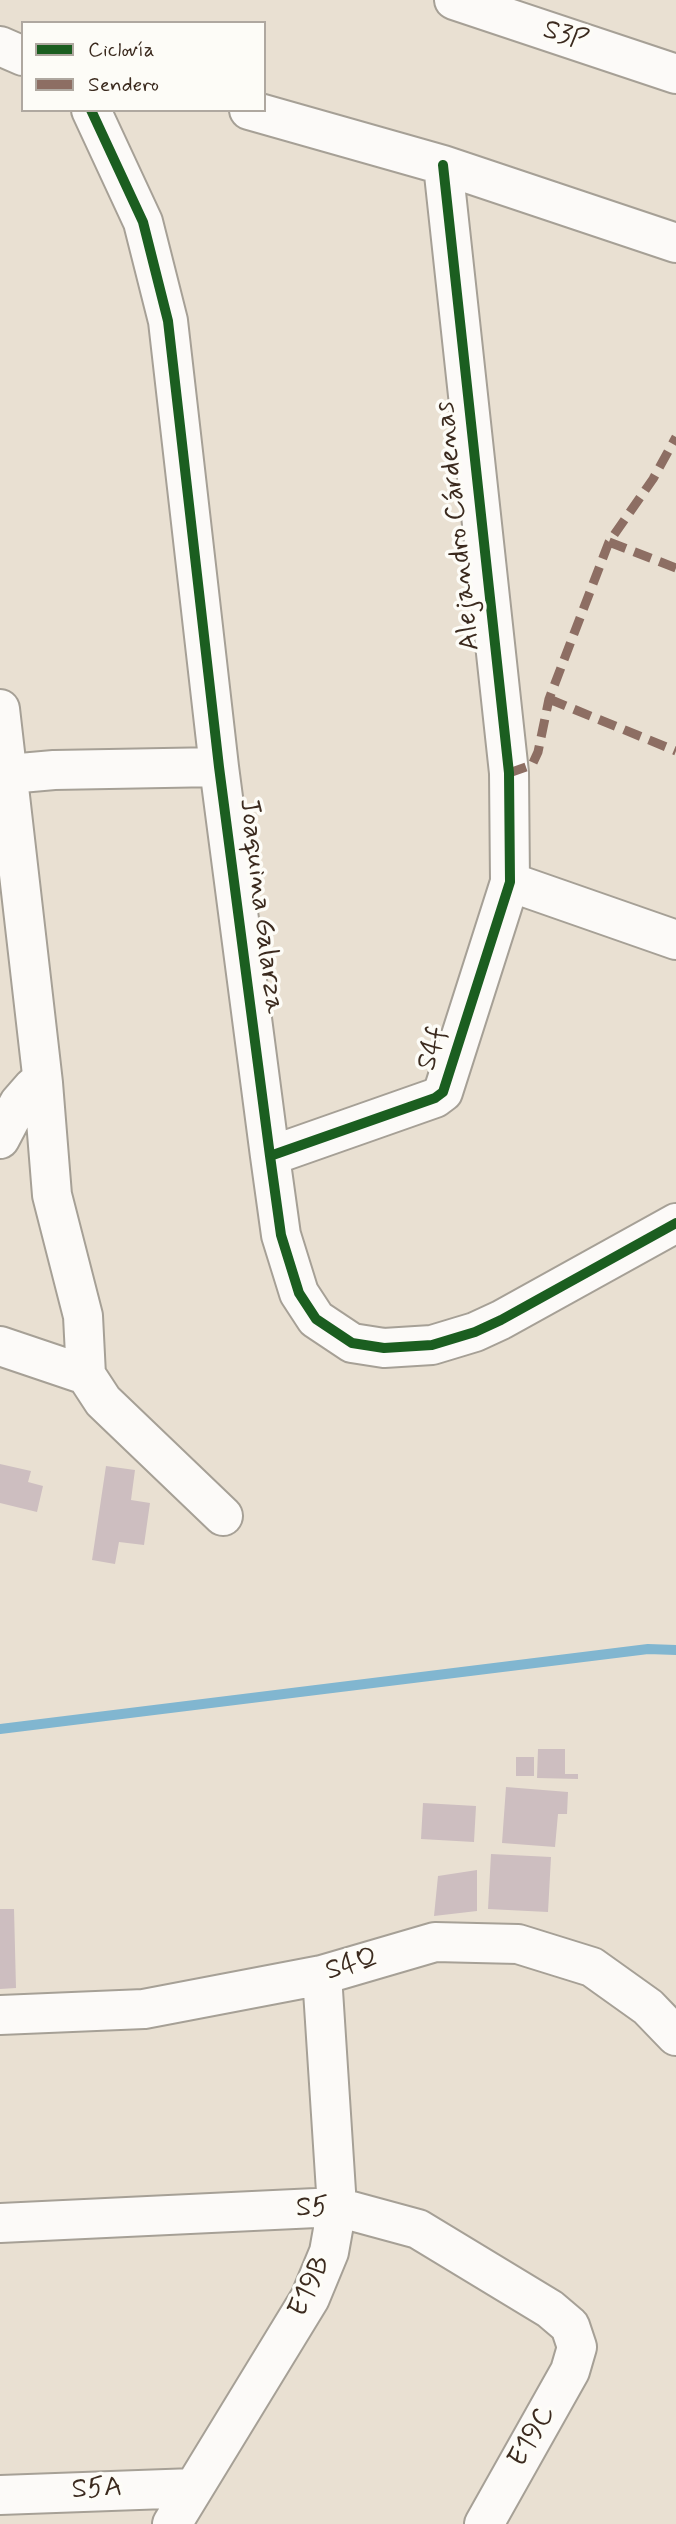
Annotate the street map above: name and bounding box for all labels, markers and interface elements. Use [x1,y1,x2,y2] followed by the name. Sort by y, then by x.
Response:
[538,14,592,60] street label: S3P
[21,21,266,112] legend
[88,36,155,64] text: Ciclovía
[88,71,159,99] text: Sendero
[429,400,489,652] street label: Alejandro Cárdenas
[230,796,290,1016] street label: Joaquina Galarza
[411,1023,457,1075] street label: S4f
[322,1943,382,1989] street label: S4Q
[296,2192,328,2226] street label: S5
[282,2251,340,2323] street label: E19B
[502,2400,564,2474] street label: E19C
[71,2472,123,2508] street label: S5A

